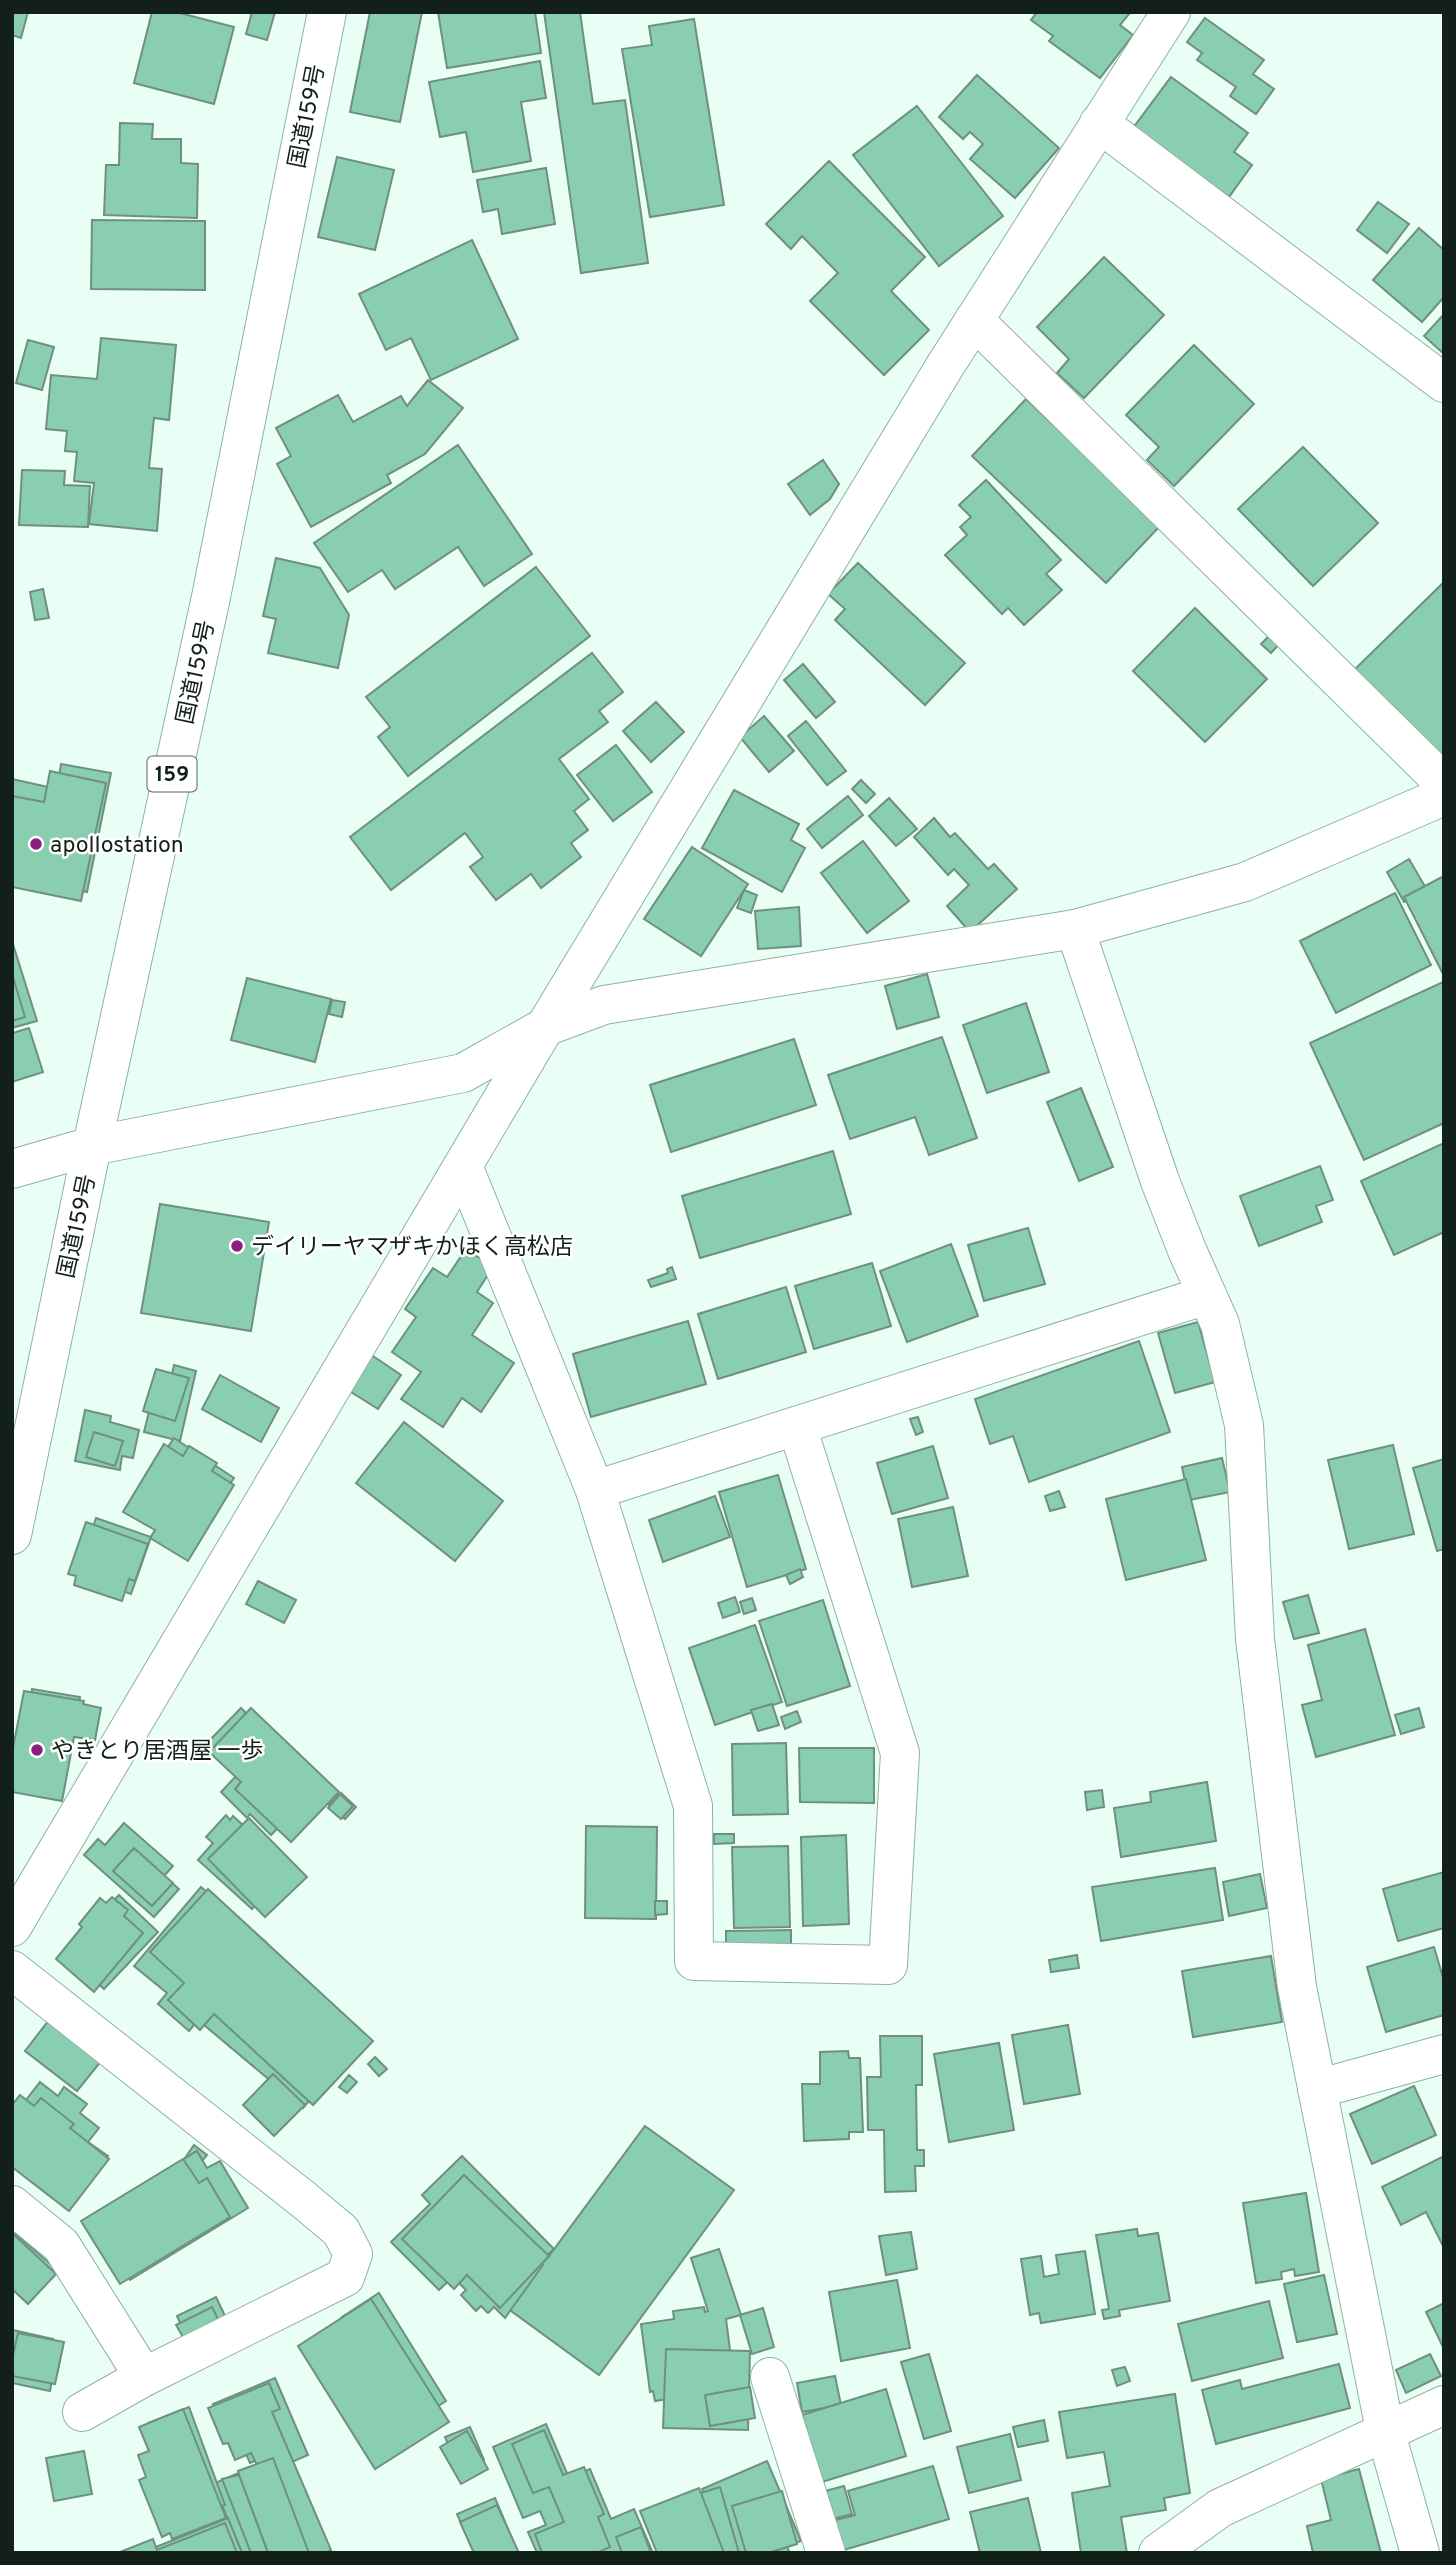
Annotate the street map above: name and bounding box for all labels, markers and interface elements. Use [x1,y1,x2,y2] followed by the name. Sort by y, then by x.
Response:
[284,62,333,171] street label: 国道159号
[172,618,223,727] street label: 国道159号
[148,756,196,792] road number: 159
[50,832,184,861] place label: apollostation
[28,836,44,852] marker: apollostation
[53,1172,104,1281] street label: 国道159号
[251,1234,573,1263] place label: デイリーヤマザキかほく高松店
[229,1238,245,1254] marker: デイリーヤマザキかほく高松店
[51,1738,263,1767] place label: やきとり居酒屋 一歩
[29,1742,45,1758] marker: やきとり居酒屋 一歩

